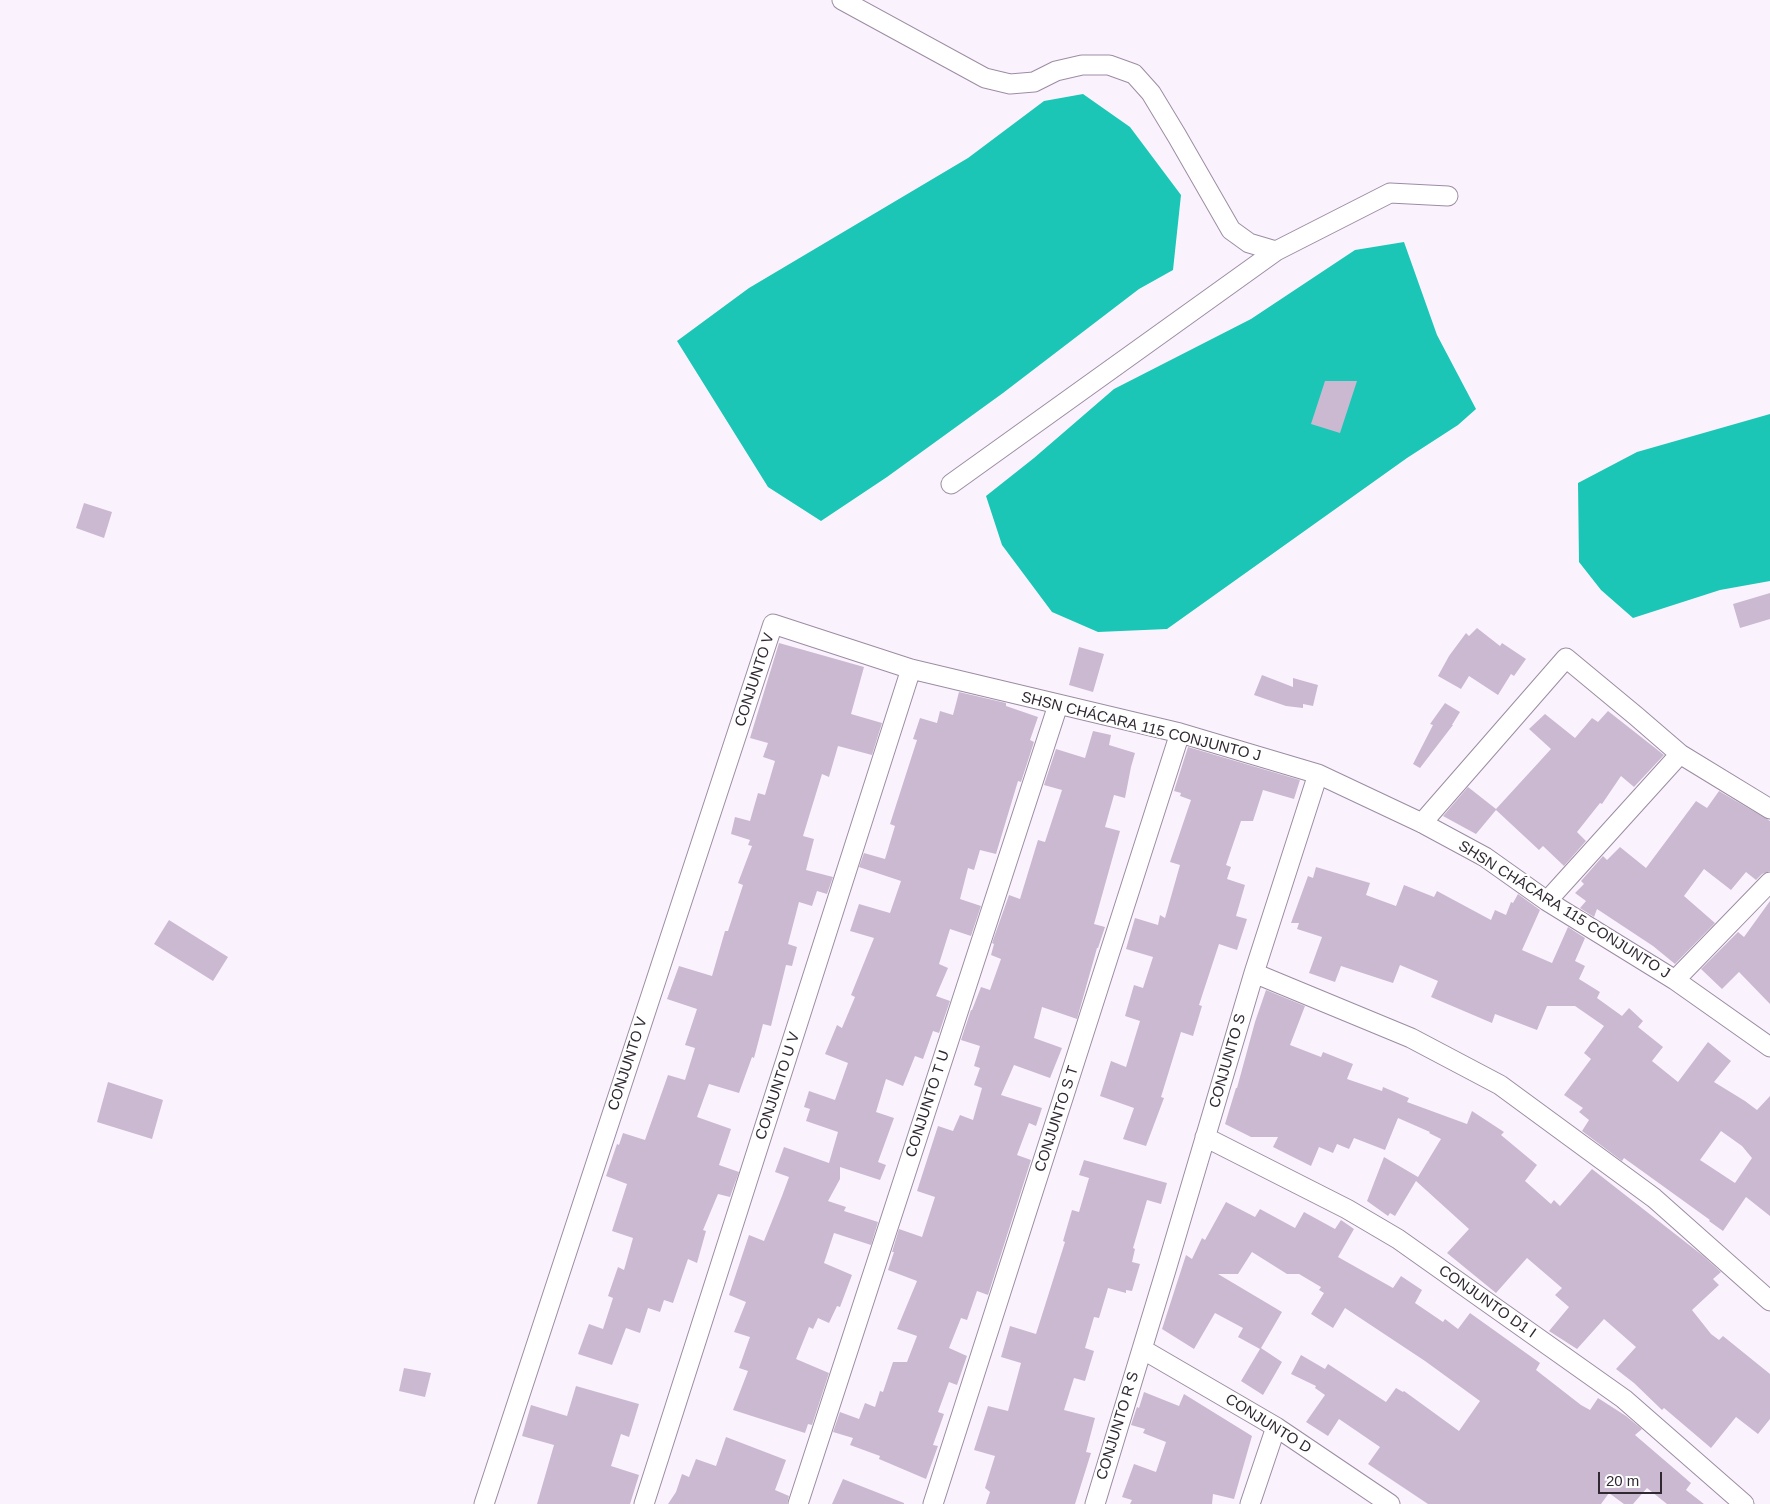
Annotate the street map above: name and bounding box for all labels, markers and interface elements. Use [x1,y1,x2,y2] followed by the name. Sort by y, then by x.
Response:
[731,631,779,729] street label: CONJUNTO V
[1019,688,1263,766] street label: SHSN CHÁCARA 115 CONJUNTO J
[1455,837,1673,983] street label: SHSN CHÁCARA 115 CONJUNTO J
[1206,1012,1250,1110] street label: CONJUNTO S
[604,1015,652,1113] street label: CONJUNTO V
[752,1030,804,1142] street label: CONJUNTO U V
[902,1048,954,1160] street label: CONJUNTO T U
[1031,1064,1083,1174] street label: CONJUNTO S T
[1435,1262,1539,1342] street label: CONJUNTO D1 I
[1093,1370,1143,1482] street label: CONJUNTO R S
[1222,1390,1314,1458] street label: CONJUNTO D
[1600,1462,1664,1494] scale bar
[1606,1472,1639,1489] text: 20 m

